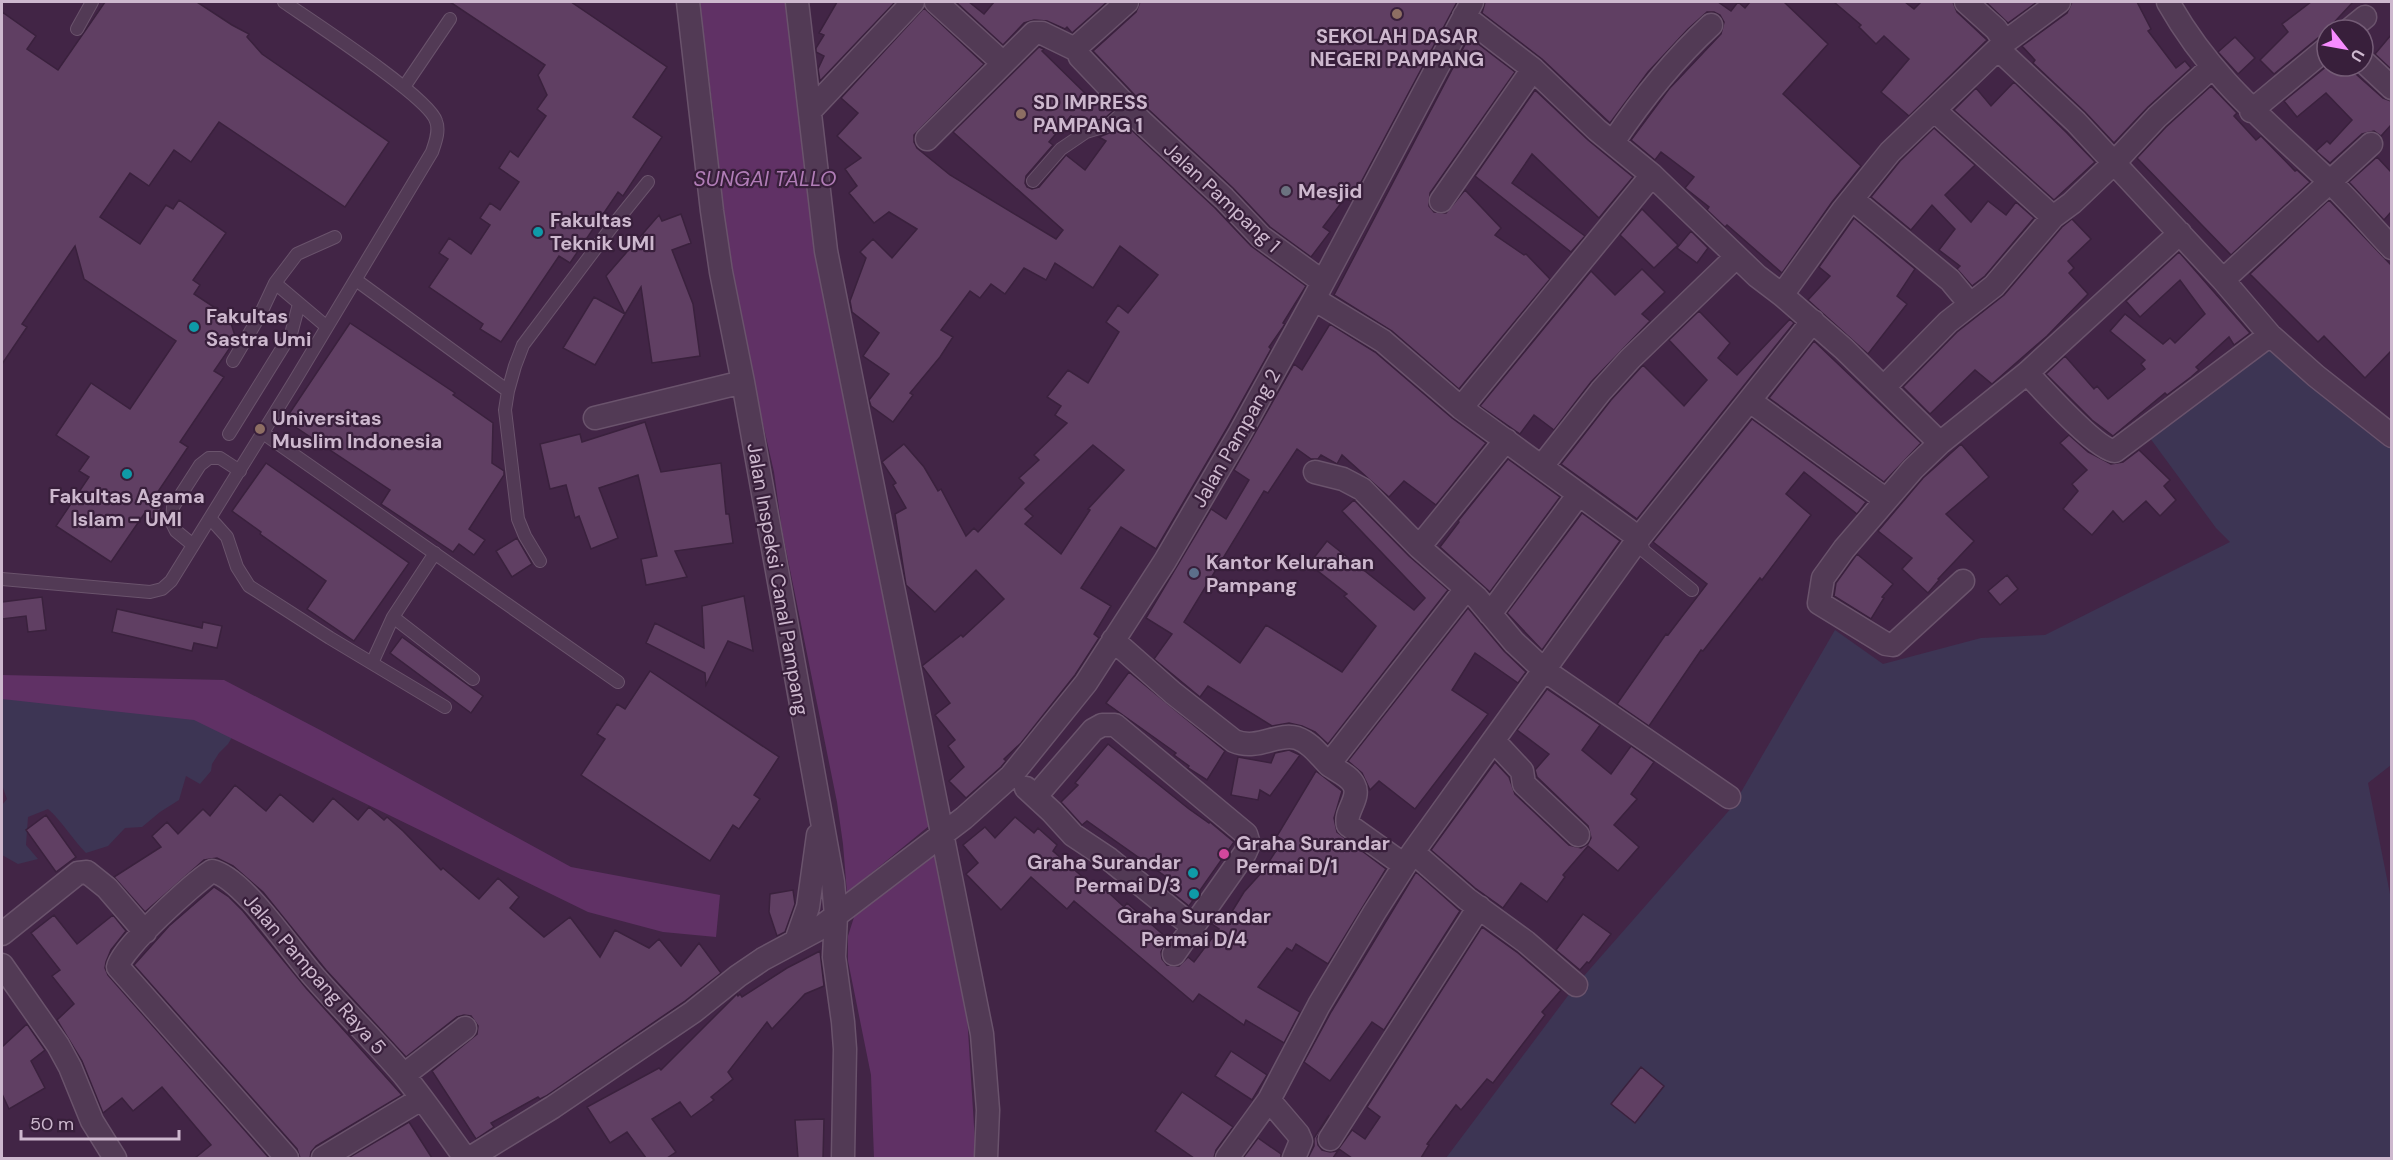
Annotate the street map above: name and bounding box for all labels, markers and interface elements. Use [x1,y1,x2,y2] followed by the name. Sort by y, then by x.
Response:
[1390,7,1404,21] marker: SEKOLAH DASAR NEGERI PAMPANG
[2315,18,2375,78] north arrow
[1310,23,1484,72] place label: SEKOLAH DASAR NEGERI PAMPANG
[2346,45,2369,66] text: U
[1033,89,1148,138] place label: SD IMPRESS PAMPANG 1
[1014,107,1028,121] marker: SD IMPRESS PAMPANG 1
[1158,136,1286,258] street label: Jalan Pampang 1
[694,165,836,193] water label: SUNGAI TALLO
[1298,178,1362,204] place label: Mesjid
[1279,184,1293,198] marker: Mesjid
[550,207,655,256] place label: Fakultas Teknik UMI
[531,225,545,239] marker: Fakultas Teknik UMI
[206,303,311,352] place label: Fakultas Sastra Umi
[187,320,201,334] marker: Fakultas Sastra Umi
[1186,364,1286,512] street label: Jalan Pampang 2
[272,405,442,454] place label: Universitas Muslim Indonesia
[253,422,267,436] marker: Universitas Muslim Indonesia
[741,441,815,717] street label: Jalan Inspeksi Canal Pampang
[120,467,134,481] marker: Fakultas Agama Islam - UMI
[49,483,205,532] place label: Fakultas Agama Islam - UMI
[1206,549,1374,598] place label: Kantor Kelurahan Pampang
[1187,566,1201,580] marker: Kantor Kelurahan Pampang
[1236,830,1390,879] place label: Graha Surandar Permai D/1
[1217,847,1231,861] marker: Graha Surandar Permai D/1
[1027,849,1181,898] place label: Graha Surandar Permai D/3
[1186,866,1200,880] marker: Graha Surandar Permai D/3
[1187,887,1201,901] marker: Graha Surandar Permai D/4
[238,888,392,1060] street label: Jalan Pampang Raya 5
[1117,903,1271,952] place label: Graha Surandar Permai D/4
[21,1103,178,1141] scale bar
[30,1112,74,1136] text: 50 m

